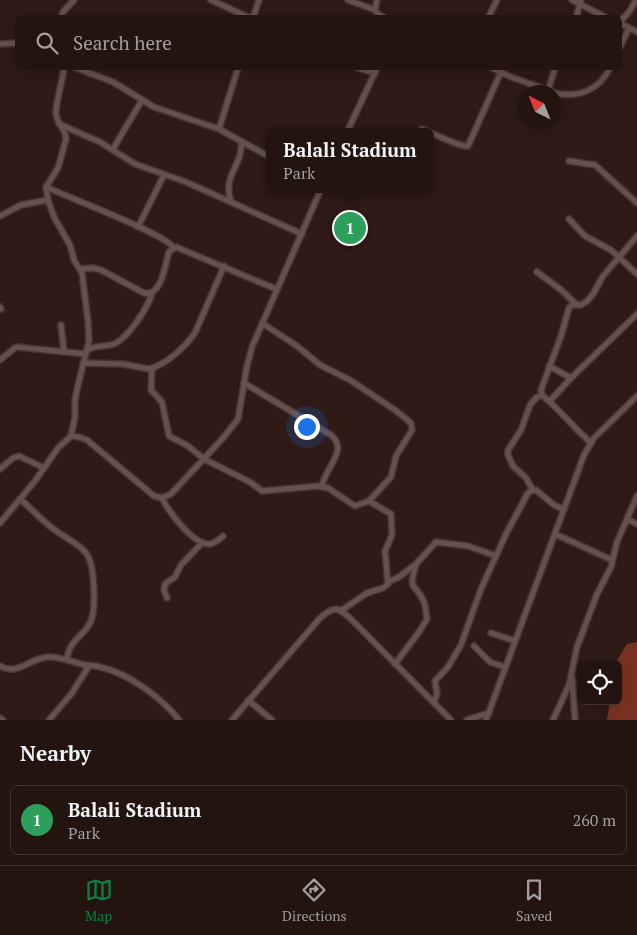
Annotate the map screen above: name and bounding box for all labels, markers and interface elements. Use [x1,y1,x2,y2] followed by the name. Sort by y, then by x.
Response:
[15,15,622,70] search box
[33,29,61,57] icon: search
[73,30,172,55] text: Search here
[517,85,562,130] north arrow
[266,128,434,193] popup
[283,137,417,162] text: Balali Stadium
[283,162,315,184] text: Park
[334,209,366,247] pin: 1
[294,414,320,440] your location
[577,660,622,705] map controls
[577,660,622,705] button: locate
[20,739,91,767] text: Nearby
[68,797,201,822] text: Balali Stadium
[32,809,42,831] text: 1
[573,809,616,831] text: 260 m
[68,822,100,844] text: Park
[85,876,113,925] tab: Map
[282,876,347,925] tab: Directions
[516,876,552,925] tab: Saved

